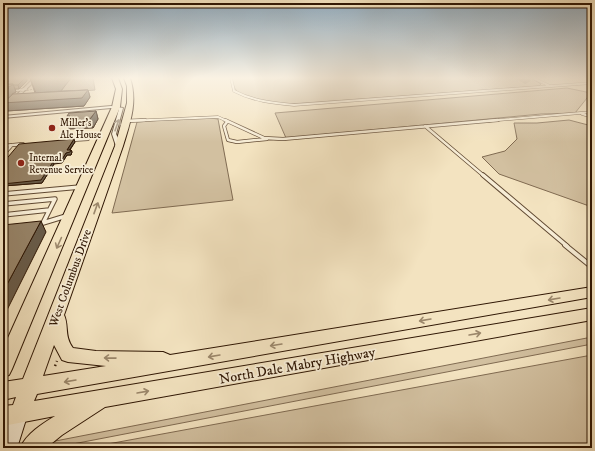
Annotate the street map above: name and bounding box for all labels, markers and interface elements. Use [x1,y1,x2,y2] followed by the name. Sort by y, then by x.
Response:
[60,117,101,141] place label: Miller's Ale House
[114,119,121,132] one-way arrow
[47,123,57,133] marker: Miller's Ale House
[29,152,93,176] place label: Internal Revenue Service
[16,158,26,168] marker: Internal Revenue Service
[93,202,101,214] one-way arrow
[46,227,95,330] street label: West Columbus Drive
[54,236,62,248] one-way arrow
[547,295,560,303] one-way arrow
[419,316,432,324] one-way arrow
[468,330,481,338] one-way arrow
[270,342,283,350] one-way arrow
[218,343,377,389] street label: North Dale Mabry Highway
[208,352,221,360] one-way arrow
[104,354,117,362] one-way arrow
[64,377,77,385] one-way arrow
[136,388,149,396] one-way arrow

